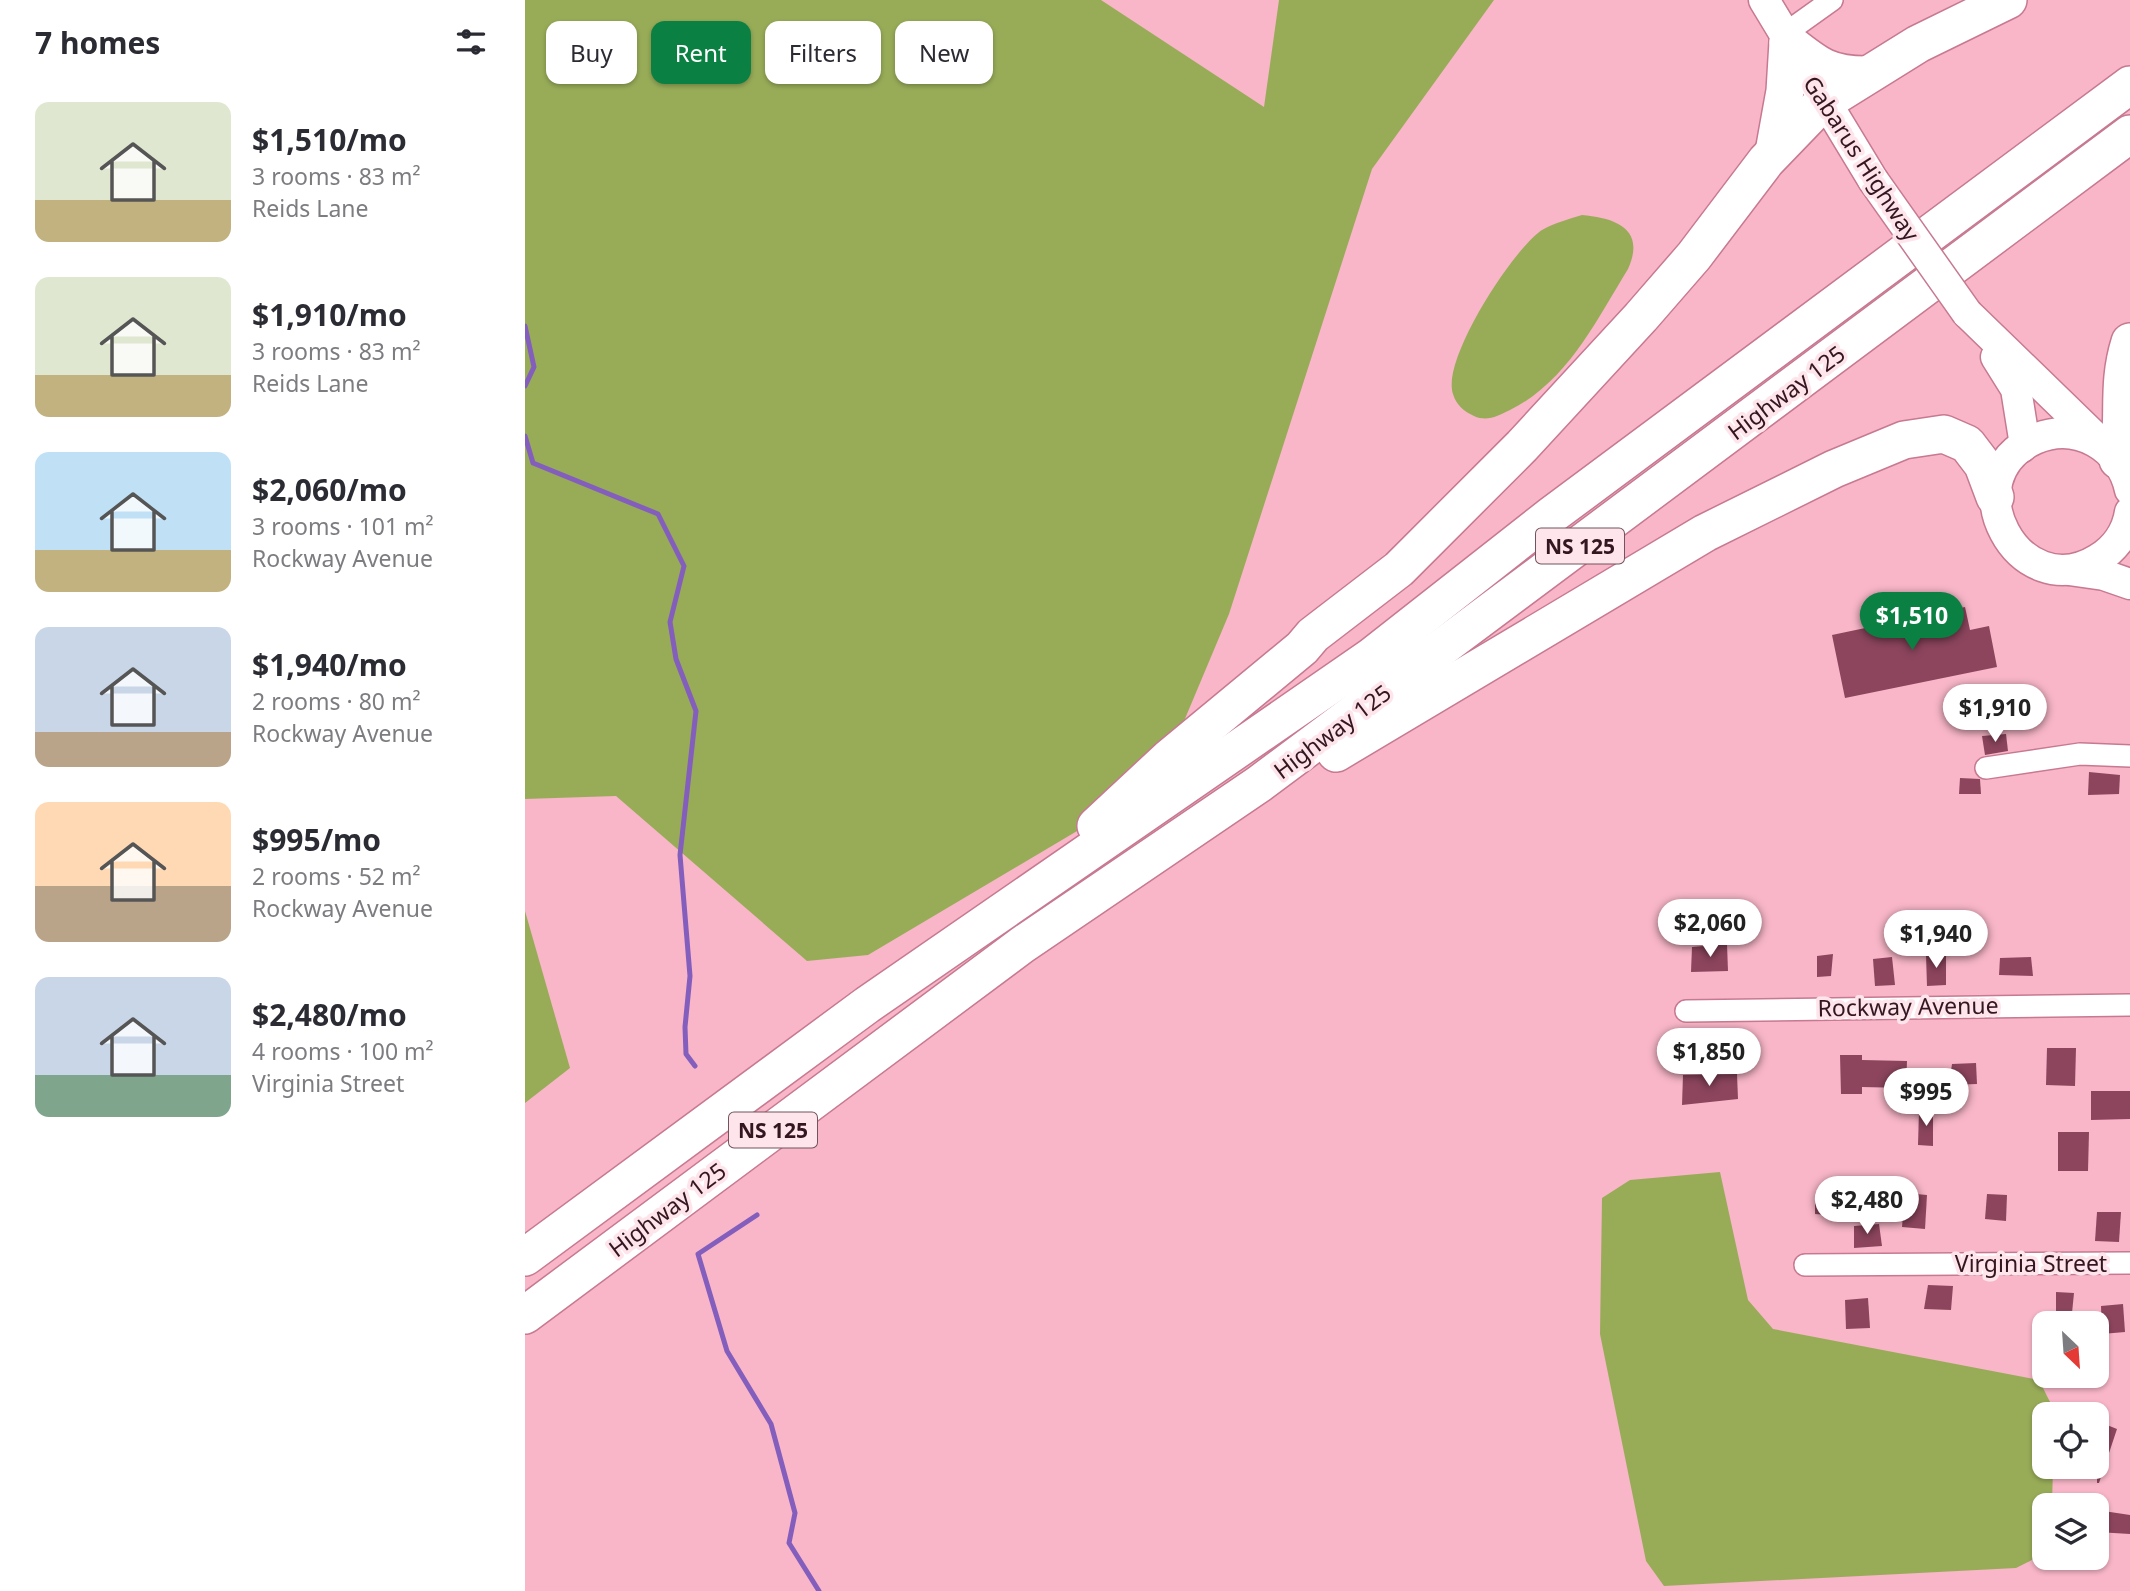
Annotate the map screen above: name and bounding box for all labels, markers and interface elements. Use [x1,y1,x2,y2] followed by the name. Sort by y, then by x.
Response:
[546,21,637,84] chip: Buy
[651,21,751,84] chip: Rent
[765,21,881,84] chip: Filters
[895,21,993,84] chip: New
[35,22,160,63] text: 7 homes
[452,23,490,61] icon: filters
[1796,69,1928,247] street label: Gabarus Highway
[252,119,407,160] text: $1,510/mo
[91,130,175,214] icon: home
[252,160,421,192] text: 3 rooms · 83 m²
[252,192,369,224] text: Reids Lane
[252,294,407,335] text: $1,910/mo
[91,305,175,389] icon: home
[252,335,421,367] text: 3 rooms · 83 m²
[1721,337,1851,447] street label: Highway 125
[252,367,369,399] text: Reids Lane
[252,469,407,510] text: $2,060/mo
[91,480,175,564] icon: home
[252,510,434,542] text: 3 rooms · 101 m²
[1536,528,1624,564] road number: NS 125
[252,542,433,574] text: Rockway Avenue
[1855,592,1969,652] pin: $1,510
[1876,599,1948,631] text: $1,510
[252,644,407,685] text: $1,940/mo
[91,655,175,739] icon: home
[1267,676,1397,786] street label: Highway 125
[1938,684,2052,744] pin: $1,910
[252,685,421,717] text: 2 rooms · 80 m²
[1959,691,2031,723] text: $1,910
[252,717,433,749] text: Rockway Avenue
[252,819,381,860] text: $995/mo
[91,830,175,914] icon: home
[252,860,421,892] text: 2 rooms · 52 m²
[252,892,433,924] text: Rockway Avenue
[1653,900,1767,959] pin: $2,060
[1674,906,1746,938] text: $2,060
[1879,911,1993,970] pin: $1,940
[1900,917,1972,949] text: $1,940
[1817,988,1999,1024] street label: Rockway Avenue
[252,994,407,1035] text: $2,480/mo
[91,1005,175,1089] icon: home
[1652,1028,1766,1088] pin: $1,850
[252,1035,434,1067] text: 4 rooms · 100 m²
[1673,1035,1745,1067] text: $1,850
[252,1067,404,1099] text: Virginia Street
[1885,1068,1967,1128] pin: $995
[1900,1075,1952,1107] text: $995
[729,1112,817,1148] road number: NS 125
[602,1154,732,1264] street label: Highway 125
[1810,1176,1924,1236] pin: $2,480
[1831,1183,1903,1215] text: $2,480
[1955,1247,2107,1279] street label: Virginia Street
[2032,1311,2109,1388] north arrow
[2032,1311,2109,1570] map controls
[2032,1402,2109,1479] button: locate
[2032,1493,2109,1570] button: layers

